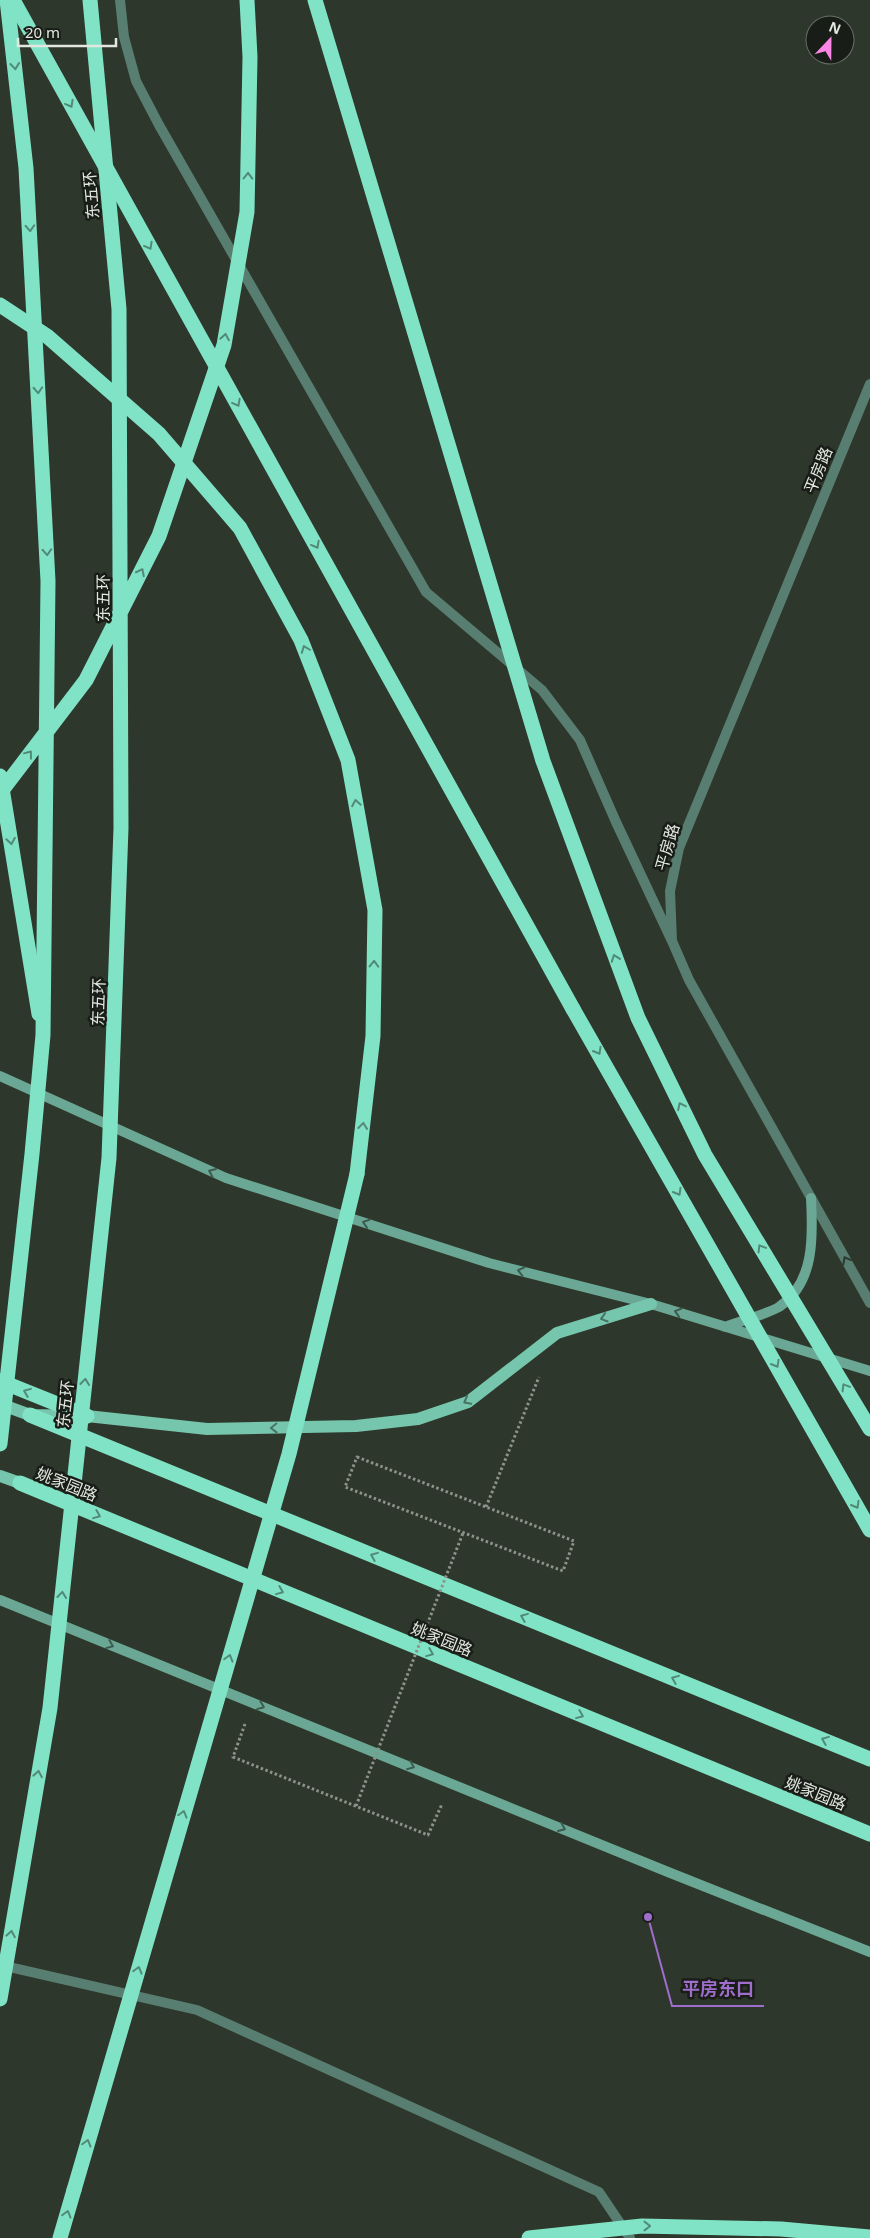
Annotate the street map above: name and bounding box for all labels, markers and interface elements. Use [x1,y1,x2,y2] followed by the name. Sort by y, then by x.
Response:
[18,15,115,47] scale bar
[805,15,855,65] north arrow
[826,17,844,38] text: N
[25,22,60,42] text: 20 m
[9,62,20,70] one-way arrow
[64,98,74,107] one-way arrow
[78,170,104,220] street label: 东五环
[242,172,253,180] one-way arrow
[24,224,35,232] one-way arrow
[143,240,153,249] one-way arrow
[220,332,230,341] one-way arrow
[33,386,44,394] one-way arrow
[231,398,241,407] one-way arrow
[799,444,837,496] street label: 平房路
[309,540,319,549] one-way arrow
[41,548,52,556] one-way arrow
[135,568,145,577] one-way arrow
[92,574,114,622] street label: 东五环
[300,645,311,654] one-way arrow
[24,751,32,760] one-way arrow
[351,799,361,807] one-way arrow
[650,821,684,873] street label: 平房路
[5,837,15,846] one-way arrow
[611,954,622,963] one-way arrow
[369,959,379,967] one-way arrow
[86,978,110,1026] street label: 东五环
[591,1046,601,1055] one-way arrow
[677,1103,687,1112] one-way arrow
[357,1121,368,1129] one-way arrow
[208,1167,217,1178] one-way arrow
[672,1187,682,1196] one-way arrow
[362,1219,370,1229] one-way arrow
[757,1244,767,1253] one-way arrow
[842,1256,852,1265] one-way arrow
[516,1266,525,1277] one-way arrow
[674,1308,683,1318] one-way arrow
[601,1313,609,1323] one-way arrow
[769,1359,779,1368] one-way arrow
[79,1377,90,1385] one-way arrow
[52,1379,78,1429] street label: 东五环
[841,1383,851,1392] one-way arrow
[23,1387,32,1398] one-way arrow
[464,1395,473,1405] one-way arrow
[269,1423,277,1433] one-way arrow
[33,1462,101,1506] street label: 姚家园路
[850,1500,860,1509] one-way arrow
[92,1509,101,1520] one-way arrow
[370,1551,379,1562] one-way arrow
[275,1584,284,1595] one-way arrow
[56,1591,67,1599] one-way arrow
[520,1613,529,1624] one-way arrow
[408,1617,476,1661] street label: 姚家园路
[105,1638,114,1649] one-way arrow
[425,1646,434,1657] one-way arrow
[223,1655,233,1663] one-way arrow
[671,1674,679,1684] one-way arrow
[256,1699,265,1710] one-way arrow
[575,1708,584,1719] one-way arrow
[821,1736,830,1747] one-way arrow
[406,1760,415,1771] one-way arrow
[33,1769,43,1778] one-way arrow
[782,1771,850,1815] street label: 姚家园路
[178,1811,188,1819] one-way arrow
[557,1822,566,1833] one-way arrow
[6,1930,16,1938] one-way arrow
[132,1967,142,1975] one-way arrow
[672,1973,764,2006] callout: 平房东口
[682,1976,754,2000] text: 平房东口
[82,2139,92,2148] one-way arrow
[61,2210,71,2219] one-way arrow
[644,2221,652,2231] one-way arrow

